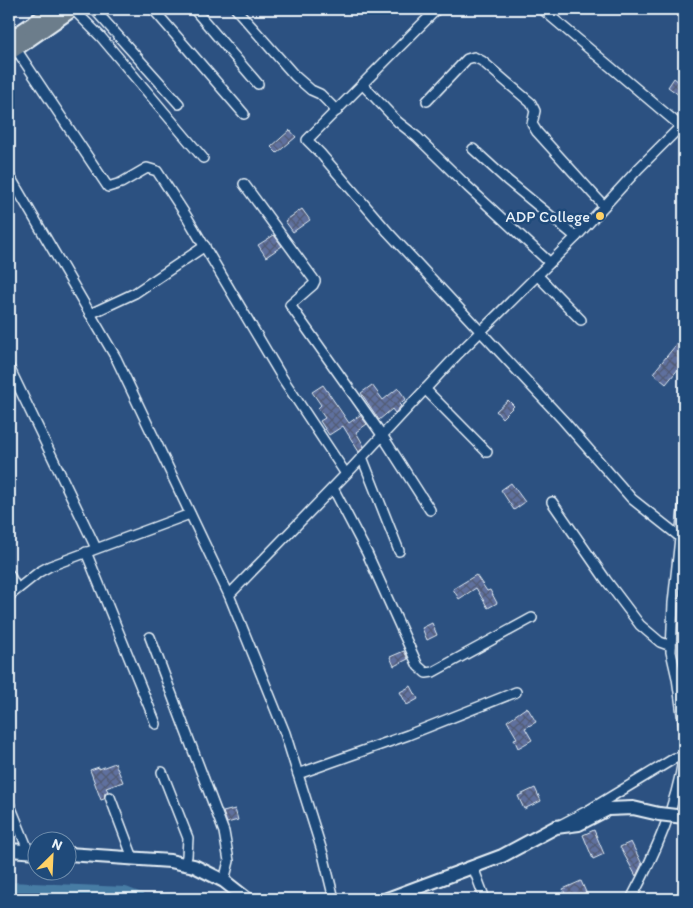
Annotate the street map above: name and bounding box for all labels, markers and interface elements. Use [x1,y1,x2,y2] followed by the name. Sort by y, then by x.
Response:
[505,207,590,226] place label: ADP College
[594,210,606,222] marker: ADP College
[28,830,78,880] north arrow
[49,835,65,854] text: N

